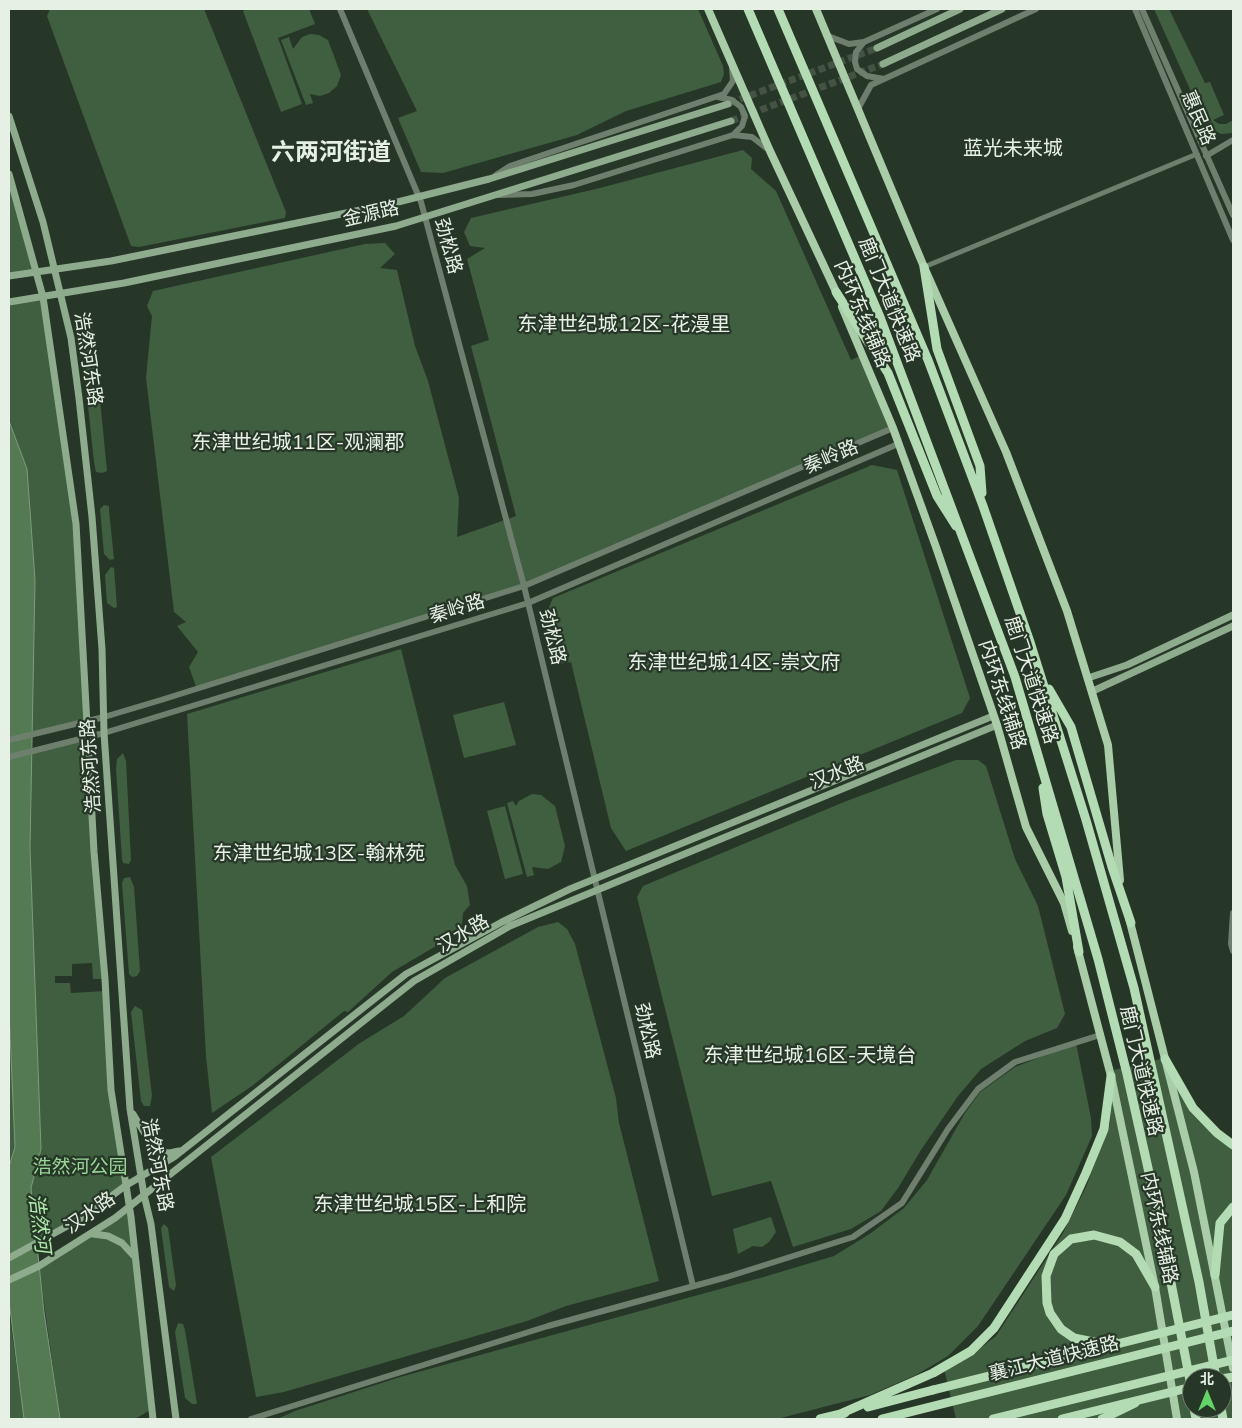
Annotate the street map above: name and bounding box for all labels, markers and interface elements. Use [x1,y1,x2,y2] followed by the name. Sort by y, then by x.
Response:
[1176,87,1220,149] street label: 惠民路
[963,137,1063,161] district label: 蓝光未来城
[271,139,391,167] district label: 六两河街道
[341,196,401,232] street label: 金源路
[430,216,466,276] street label: 劲松路
[854,234,924,366] street label: 鹿门大道快速路
[829,257,895,371] street label: 内环东线辅路
[69,310,107,408] street label: 浩然河东路
[518,313,730,337] district label: 东津世纪城12区-花漫里
[192,431,404,455] district label: 东津世纪城11区-观澜郡
[800,435,862,479] street label: 秦岭路
[426,590,488,628] street label: 秦岭路
[534,607,570,667] street label: 劲松路
[1000,613,1062,747] street label: 鹿门大道快速路
[974,637,1030,753] street label: 内环东线辅路
[628,651,840,675] district label: 东津世纪城14区-崇文府
[76,718,106,814] street label: 浩然河东路
[806,752,868,794] street label: 汉水路
[213,842,425,866] district label: 东津世纪城13区-翰林苑
[433,910,493,958] street label: 汉水路
[629,1001,665,1061] street label: 劲松路
[1115,1004,1167,1138] street label: 鹿门大道快速路
[704,1044,916,1068] district label: 东津世纪城16区-天境台
[137,1116,177,1214] street label: 浩然河东路
[33,1156,127,1178] park label: 浩然河公园
[1136,1170,1182,1286] street label: 内环东线辅路
[60,1187,120,1239] street label: 汉水路
[23,1192,55,1254] water label: 浩然河
[314,1193,526,1217] district label: 东津世纪城15区-上和院
[987,1332,1121,1386] street label: 襄江大道快速路
[1182,1368,1232,1418] north arrow
[1200,1370,1214,1388] text: 北

